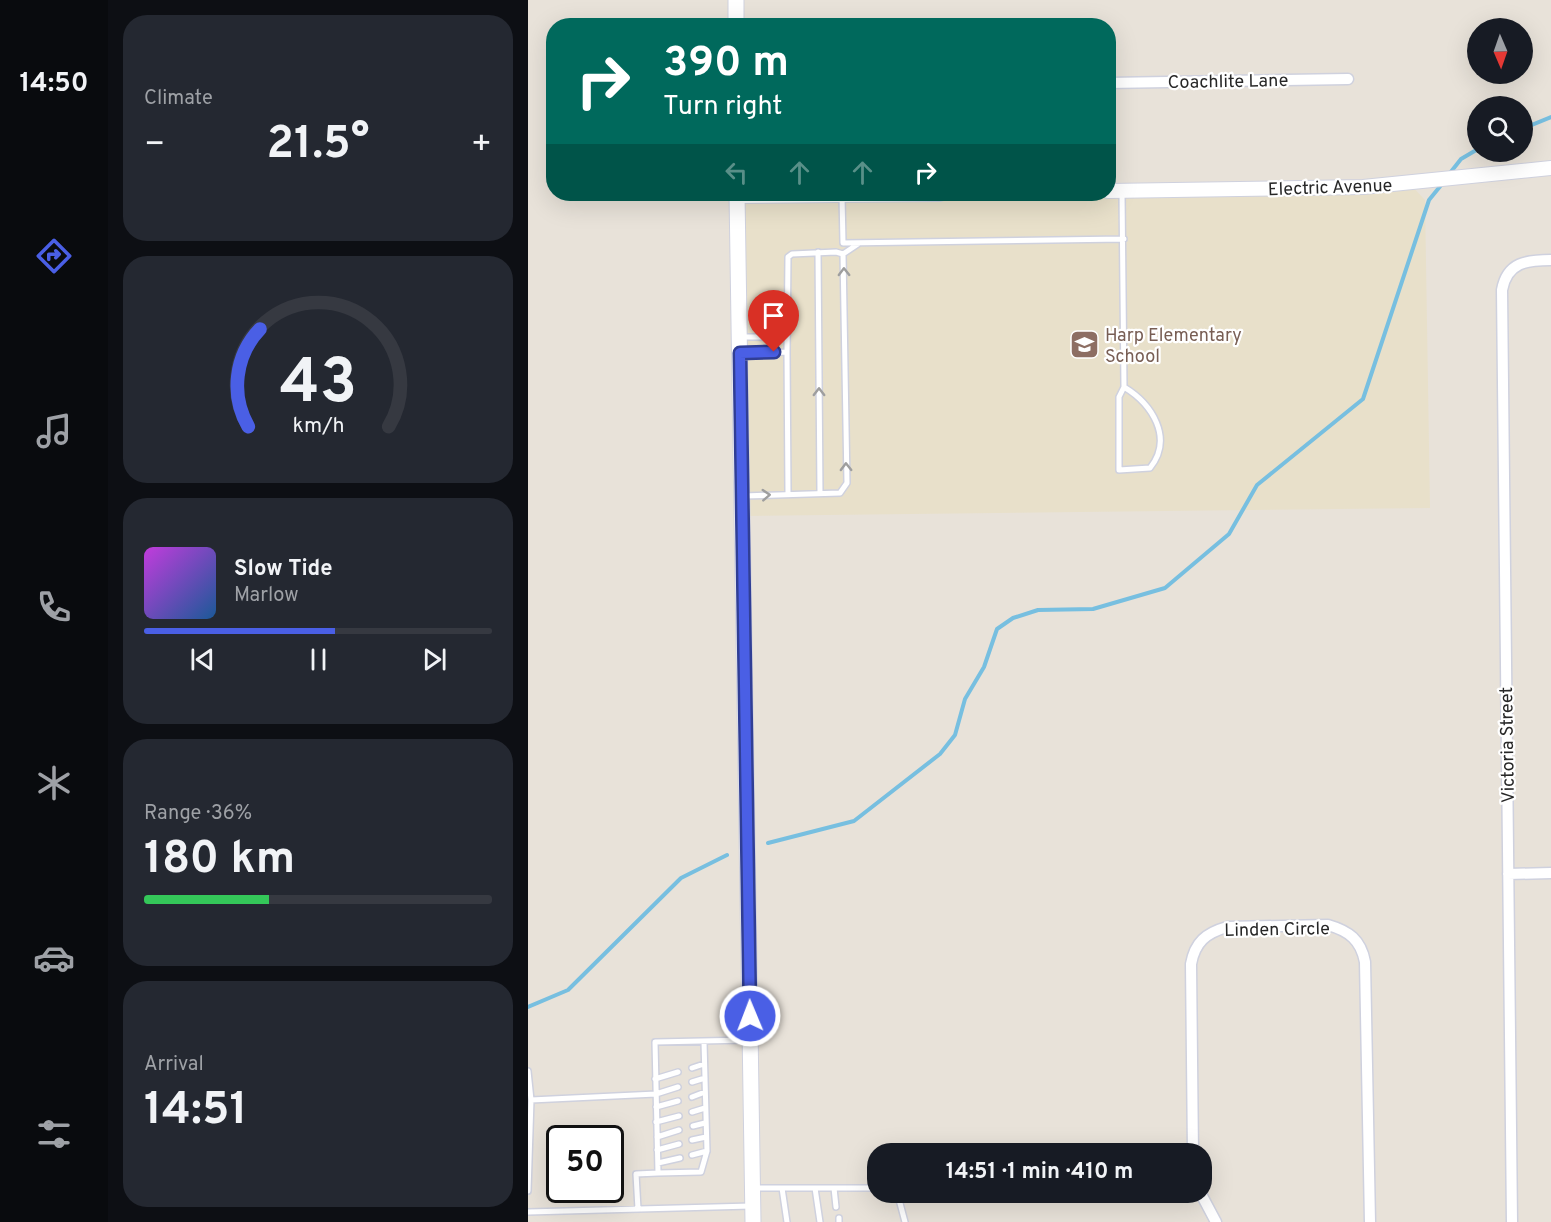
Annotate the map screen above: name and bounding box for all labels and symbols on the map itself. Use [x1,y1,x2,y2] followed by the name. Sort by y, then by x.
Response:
[1467,18,1533,84] north arrow
[1168,70,1289,95] street label: Coachlite Lane
[1267,175,1393,202] street label: Electric Avenue
[838,268,850,277] one-way arrow
[748,290,799,352] pin
[1105,325,1242,369] place label: Harp Elementary School
[1068,329,1100,361] school or university icon: Harp Elementary School
[813,388,825,397] one-way arrow
[840,463,853,472] one-way arrow
[761,488,770,501] one-way arrow
[1496,687,1521,803] street label: Victoria Street
[1224,918,1330,943] street label: Linden Circle
[718,984,782,1048] position arrow
[546,1125,624,1203] speed limit sign: 50

